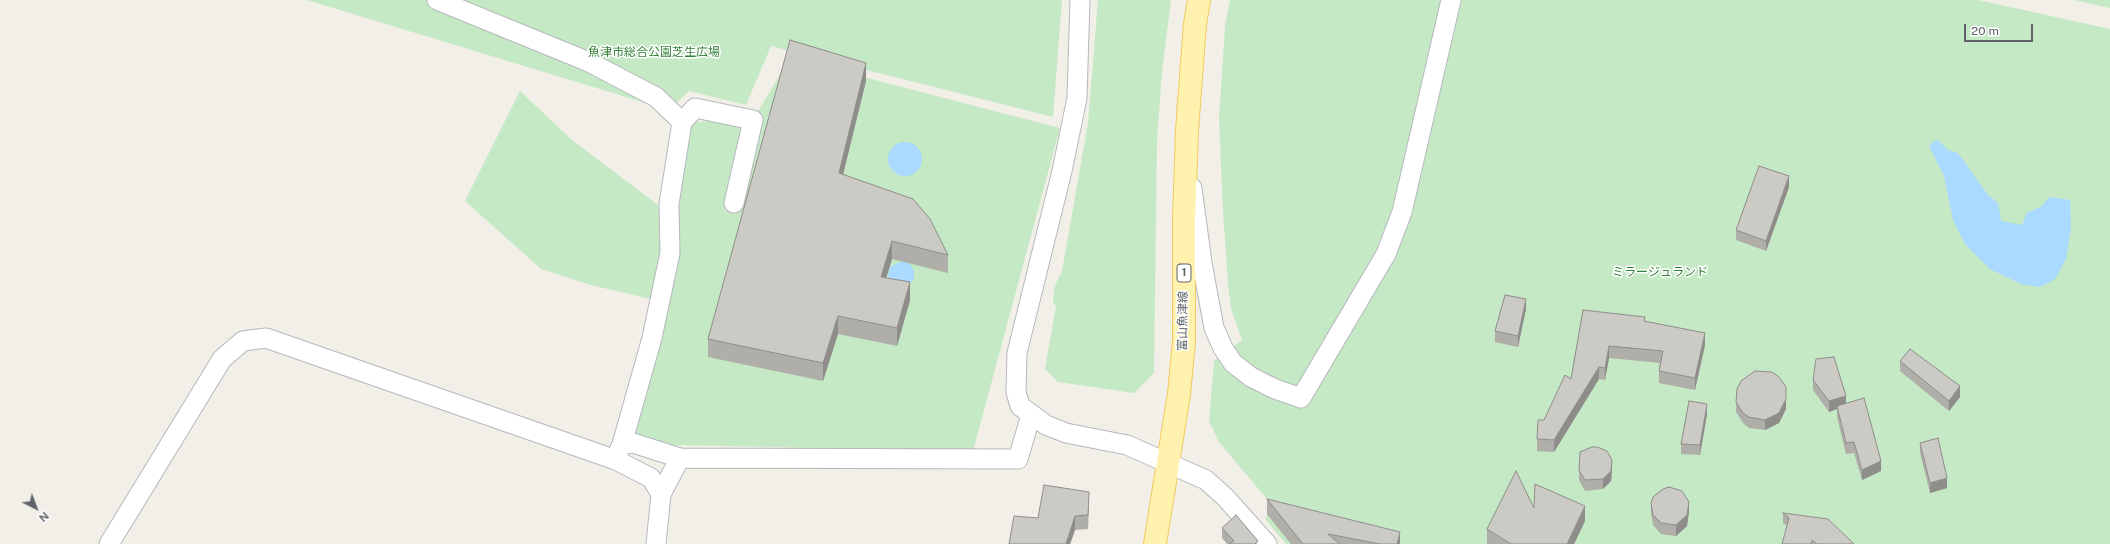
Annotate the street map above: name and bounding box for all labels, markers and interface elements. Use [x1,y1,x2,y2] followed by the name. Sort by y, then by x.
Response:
[1966,16,2035,42] scale bar
[1971,24,1999,38] text: 20 m
[588,45,720,59] park label: 魚津市総合公園芝生広場
[1177,264,1191,282] road number: 1
[1612,265,1708,279] park label: ミラージュランド
[1175,291,1191,351] street label: 富山魚津線
[16,488,56,528] north arrow
[37,510,51,524] text: N

